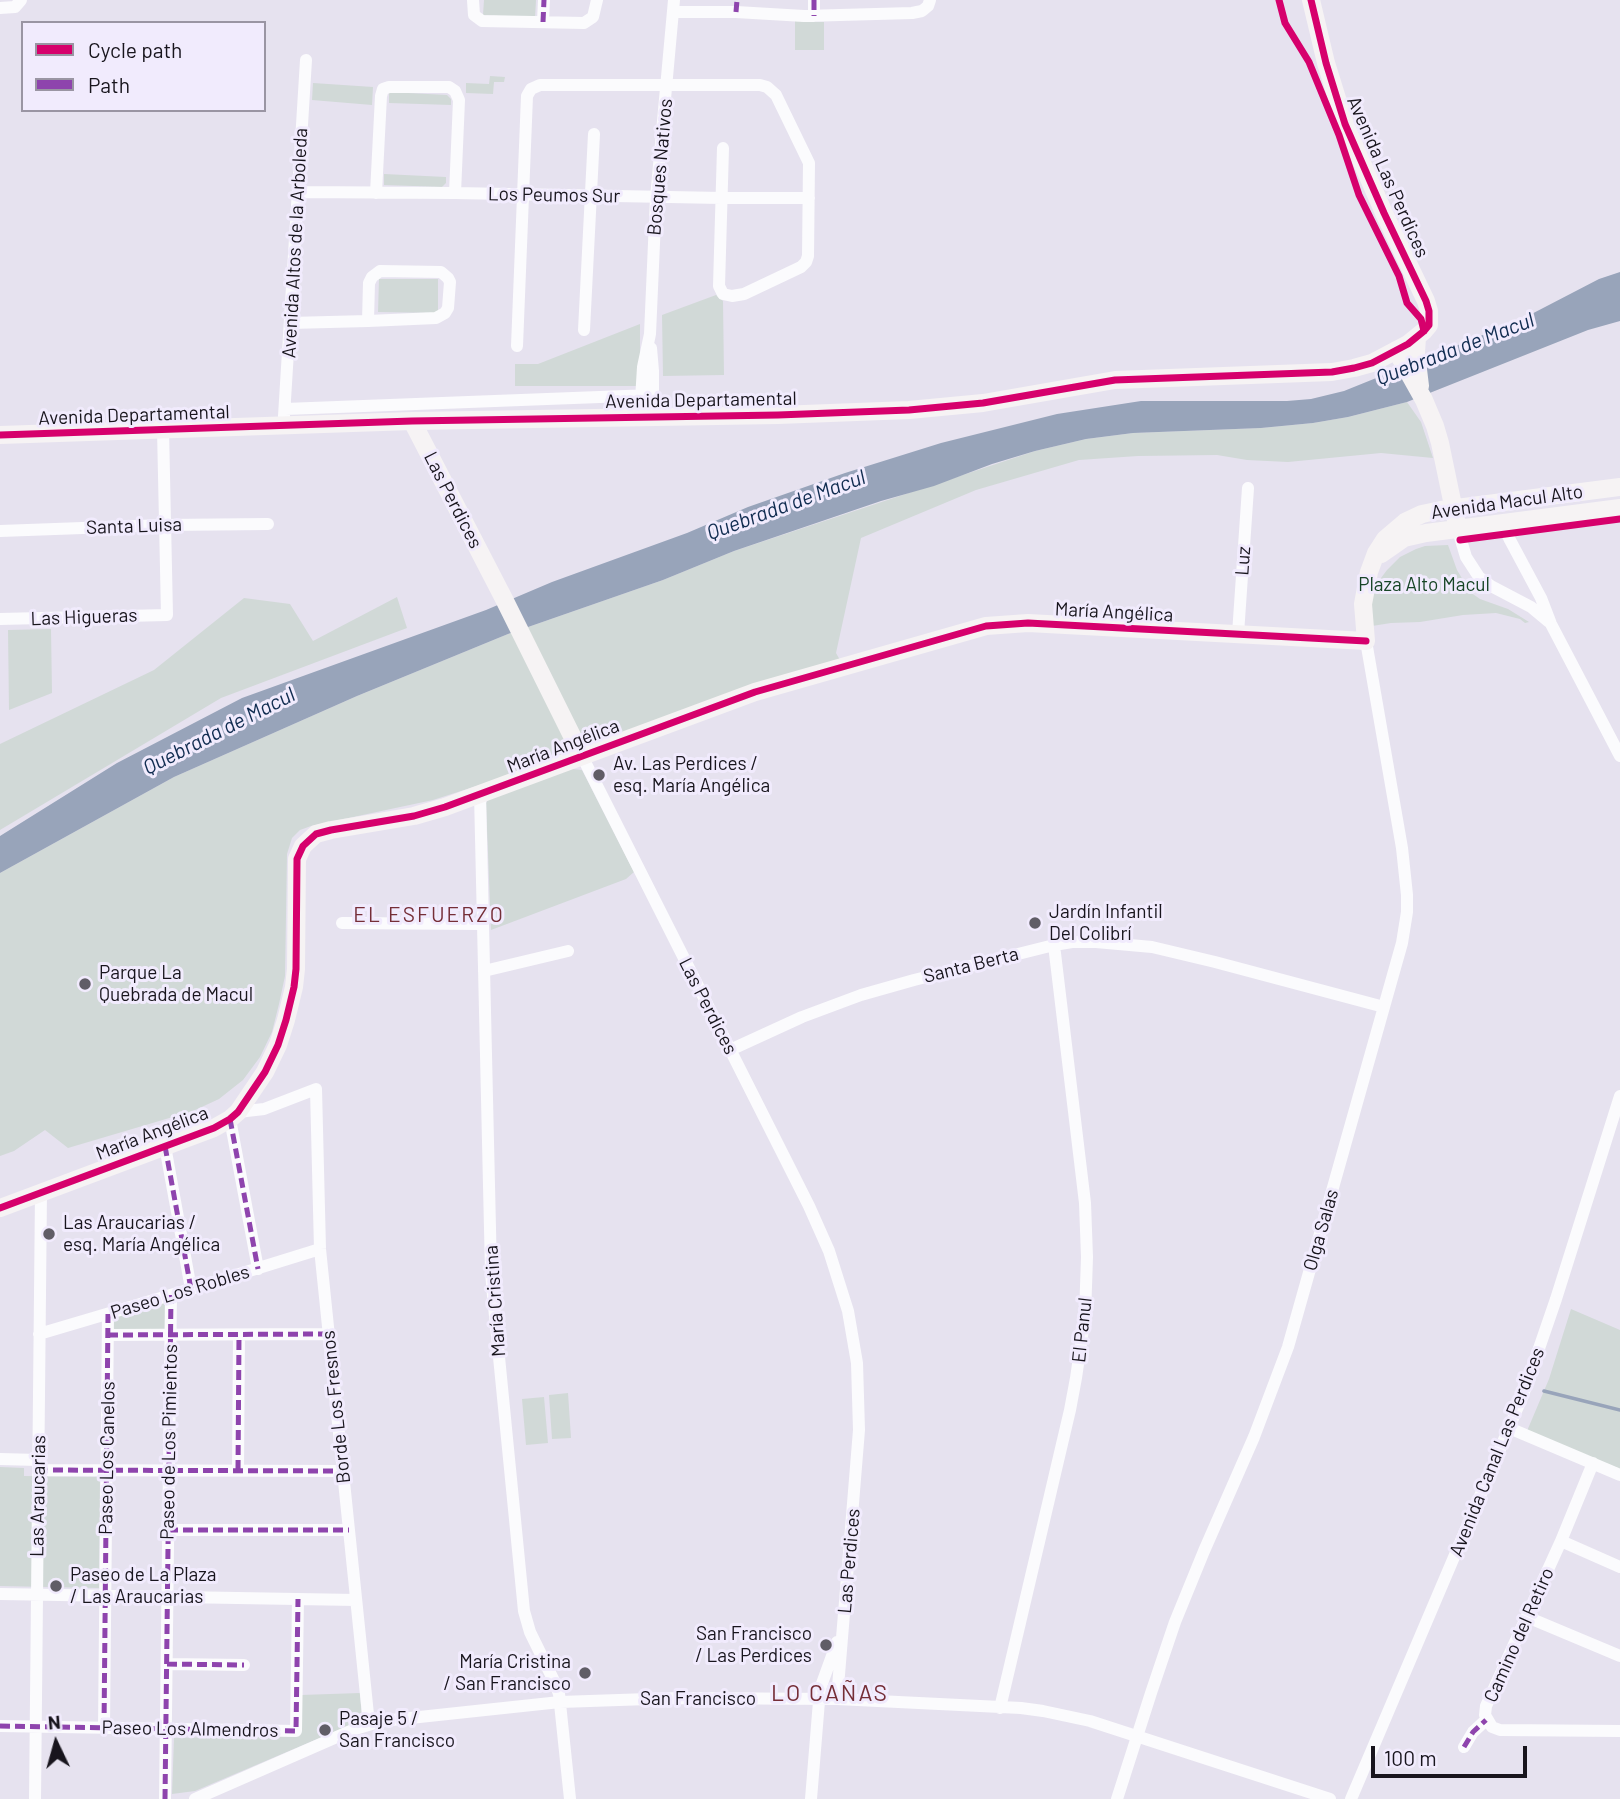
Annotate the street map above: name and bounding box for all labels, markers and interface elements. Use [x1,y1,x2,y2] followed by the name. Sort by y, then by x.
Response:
[21,21,266,112] legend
[88,37,182,62] text: Cycle path
[88,72,130,97] text: Path
[1342,93,1434,261] street label: Avenida Las Perdices
[643,98,677,236] street label: Bosques Nativos
[278,127,312,359] street label: Avenida Altos de la Arboleda
[488,182,620,208] street label: Los Peumos Sur
[1372,307,1538,391] water label: Quebrada de Macul
[605,387,797,413] street label: Avenida Departamental
[38,400,230,430] street label: Avenida Departamental
[419,448,487,552] street label: Las Perdices
[703,465,869,545] water label: Quebrada de Macul
[1430,480,1584,524] street label: Avenida Macul Alto
[86,513,182,539] street label: Santa Luisa
[1231,546,1255,576] street label: Luz
[1358,574,1490,596] park label: Plaza Alto Macul
[1054,598,1174,626] street label: María Angélica
[30,604,138,630] street label: Las Higueras
[139,682,299,780] water label: Quebrada de Macul
[504,714,622,778] street label: María Angélica
[613,753,770,797] place label: Av. Las Perdices / esq. María Angélica
[591,767,607,783] marker: Av. Las Perdices / esq. María Angélica
[1049,901,1163,945] place label: Jardín Infantil Del Colibrí
[355,902,503,928] district label: EL ESFUERZO
[1027,915,1043,931] marker: Jardín Infantil Del Colibrí
[921,942,1021,988] street label: Santa Berta
[674,954,742,1058] street label: Las Perdices
[99,962,253,1006] place label: Parque La Quebrada de Macul
[77,976,93,992] marker: Parque La Quebrada de Macul
[93,1101,211,1165] street label: María Angélica
[1298,1187,1344,1273] street label: Olga Salas
[63,1212,220,1256] place label: Las Araucarias / esq. María Angélica
[41,1226,57,1242] marker: Las Araucarias / esq. María Angélica
[480,1244,510,1358] street label: María Cristina
[108,1260,252,1324] street label: Paseo Los Robles
[1067,1296,1097,1364] street label: El Panul
[317,1329,355,1485] street label: Borde Los Fresnos
[156,1344,182,1540] street label: Paseo de Los Pimientos
[1445,1344,1549,1560] street label: Avenida Canal Las Perdices
[94,1381,120,1535] street label: Paseo Los Canelos
[26,1435,50,1557] street label: Las Araucarias
[833,1507,865,1615] street label: Las Perdices
[70,1564,216,1608] place label: Paseo de La Plaza / Las Araucarias
[1479,1564,1559,1706] street label: Camino del Retiro
[48,1578,64,1594] marker: Paseo de La Plaza / Las Araucarias
[695,1623,812,1667] place label: San Francisco / Las Perdices
[818,1637,834,1653] marker: San Francisco / Las Perdices
[443,1651,571,1695] place label: María Cristina / San Francisco
[577,1665,593,1681] marker: María Cristina / San Francisco
[772,1679,888,1707] district label: LO CAÑAS
[640,1688,756,1710] street label: San Francisco
[21,1708,91,1778] north arrow
[339,1708,455,1752] place label: Pasaje 5 / San Francisco
[47,1710,61,1734] text: N
[101,1716,279,1742] street label: Paseo Los Almendros
[317,1722,333,1738] marker: Pasaje 5 / San Francisco
[1375,1732,1531,1776] scale bar
[1384,1745,1437,1770] text: 100 m

